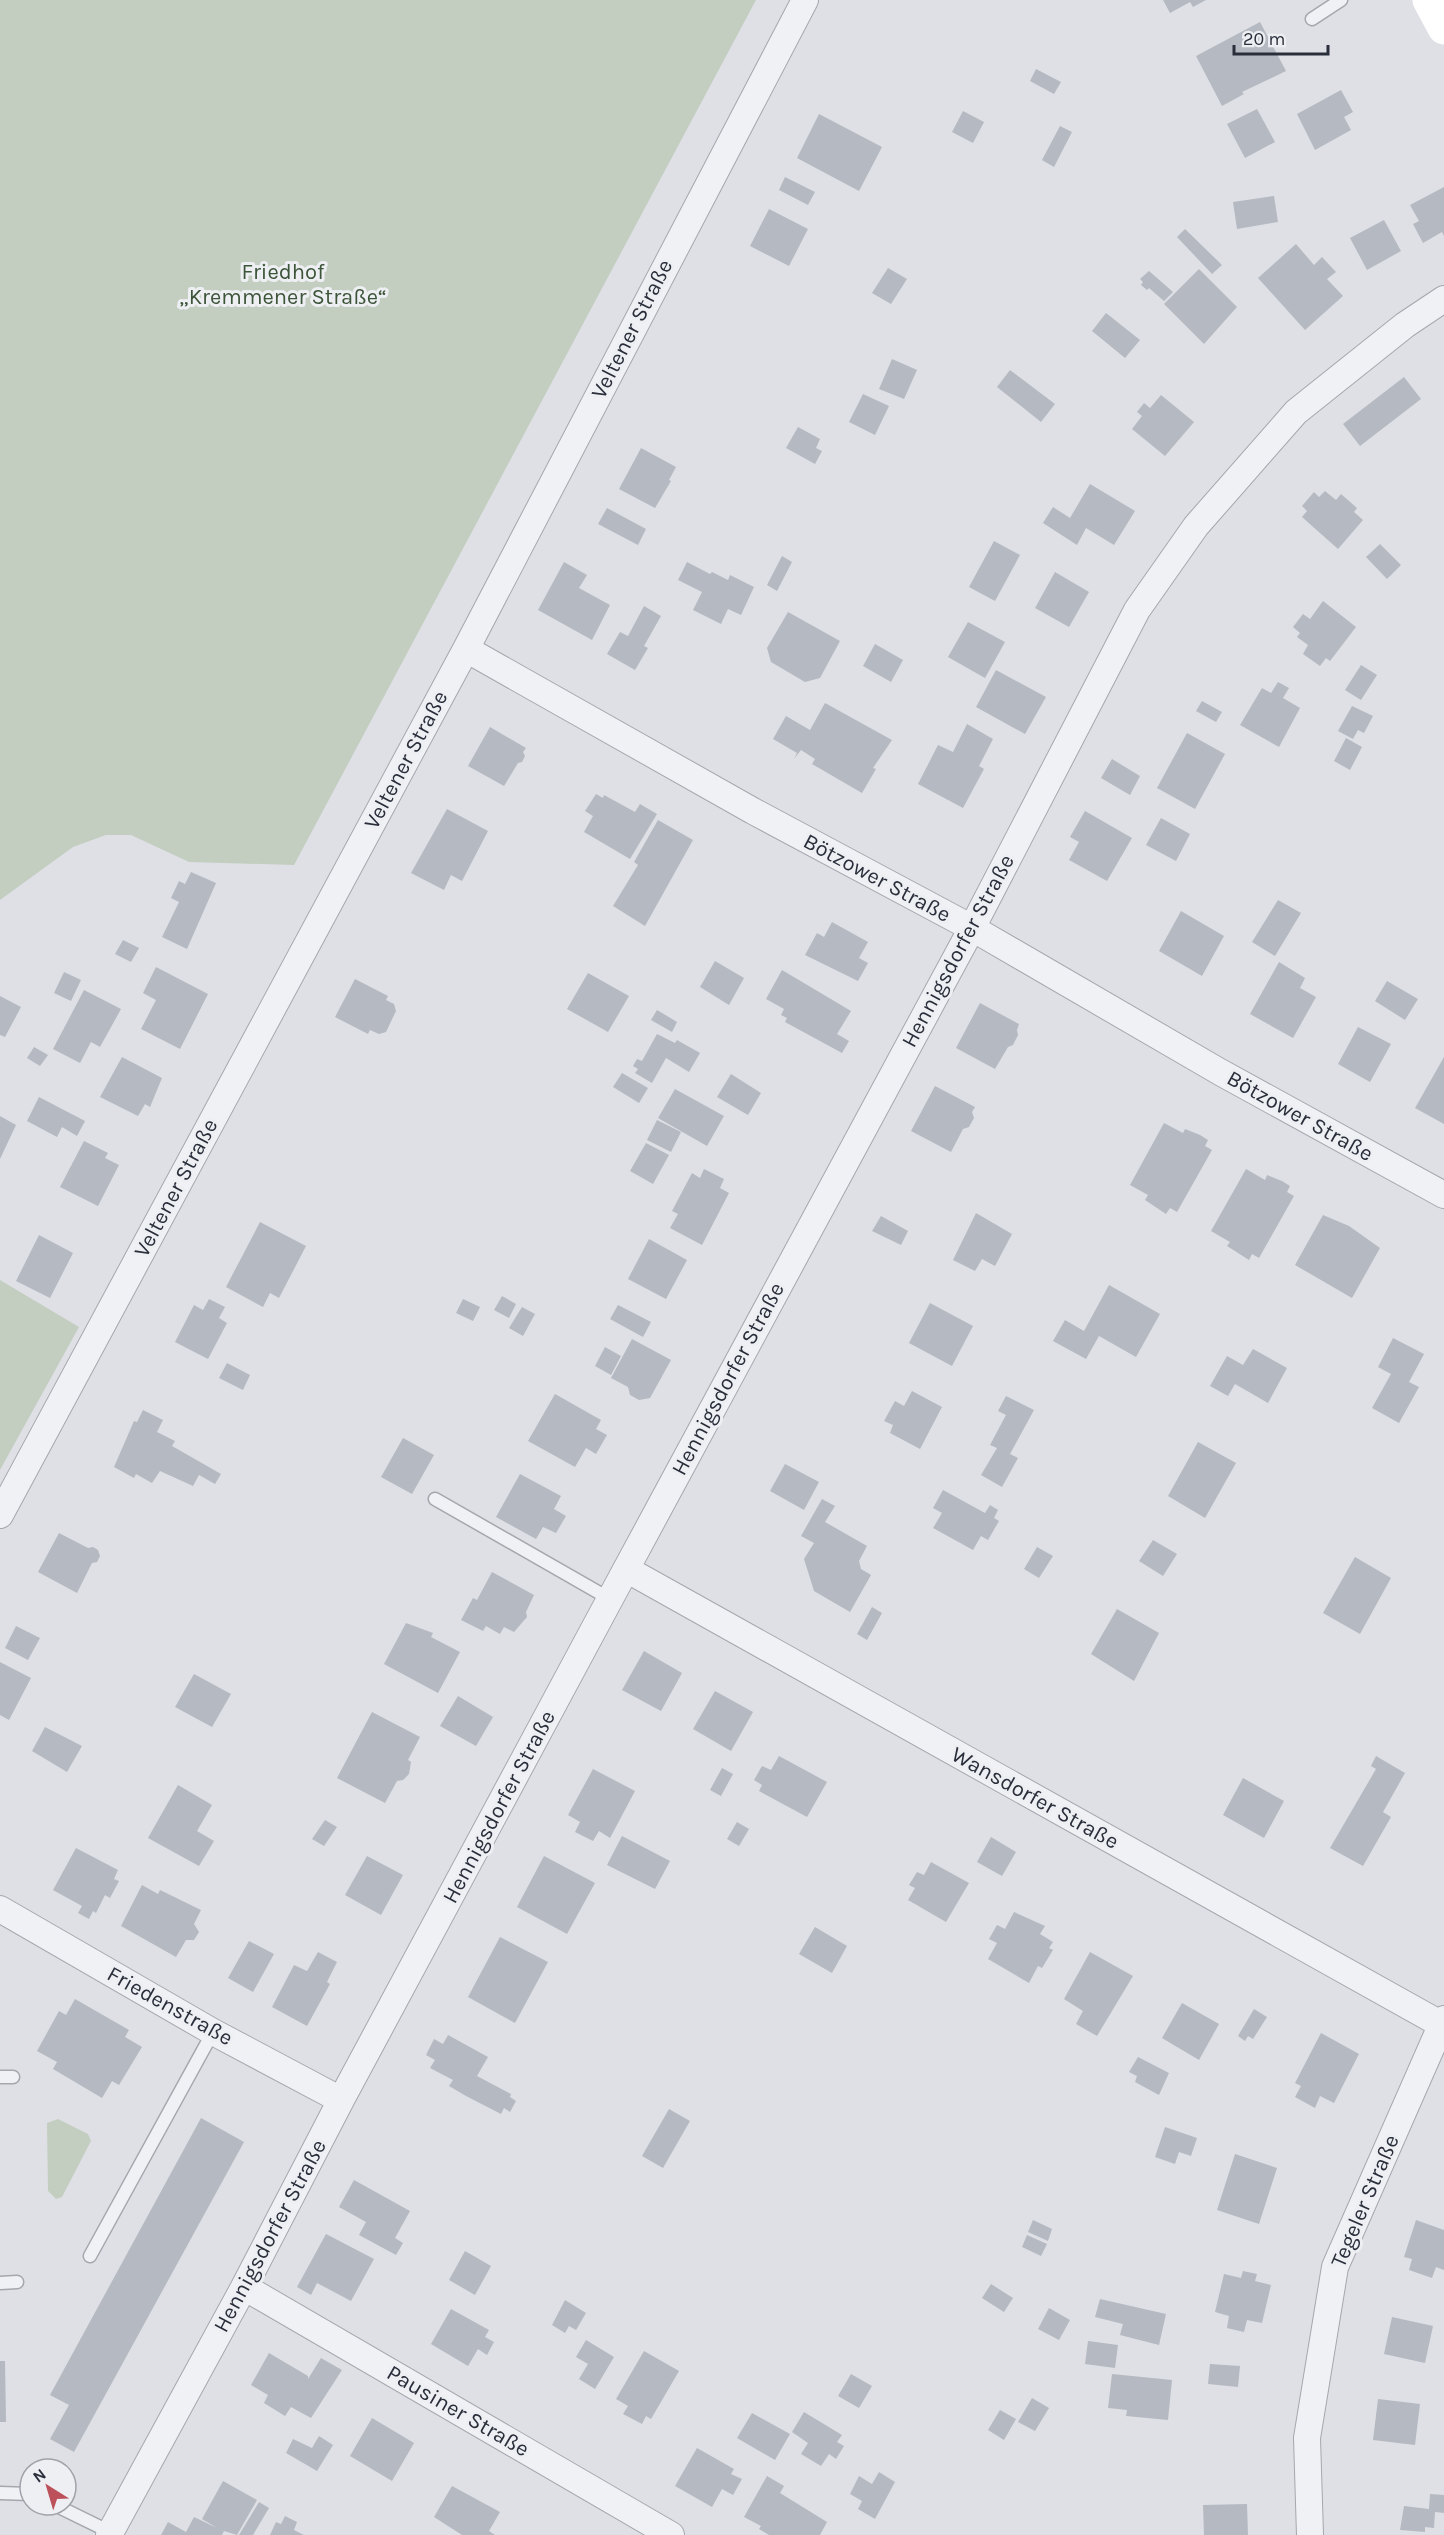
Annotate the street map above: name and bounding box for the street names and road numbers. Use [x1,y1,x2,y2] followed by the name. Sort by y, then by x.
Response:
[586,255,678,403] street label: Veltener Straße
[359,686,453,834] street label: Veltener Straße
[799,828,955,928] street label: Bötzower Straße
[896,850,1020,1052] street label: Hennigsdorfer Straße
[1222,1065,1378,1167] street label: Bötzower Straße
[129,1114,223,1262] street label: Veltener Straße
[666,1278,790,1480] street label: Hennigsdorfer Straße
[437,1706,561,1908] street label: Hennigsdorfer Straße
[947,1741,1123,1855] street label: Wansdorfer Straße
[103,1961,237,2051] street label: Friedenstraße
[1325,2131,1405,2271] street label: Tegeler Straße
[208,2135,332,2337] street label: Hennigsdorfer Straße
[382,2360,534,2462] street label: Pausiner Straße

